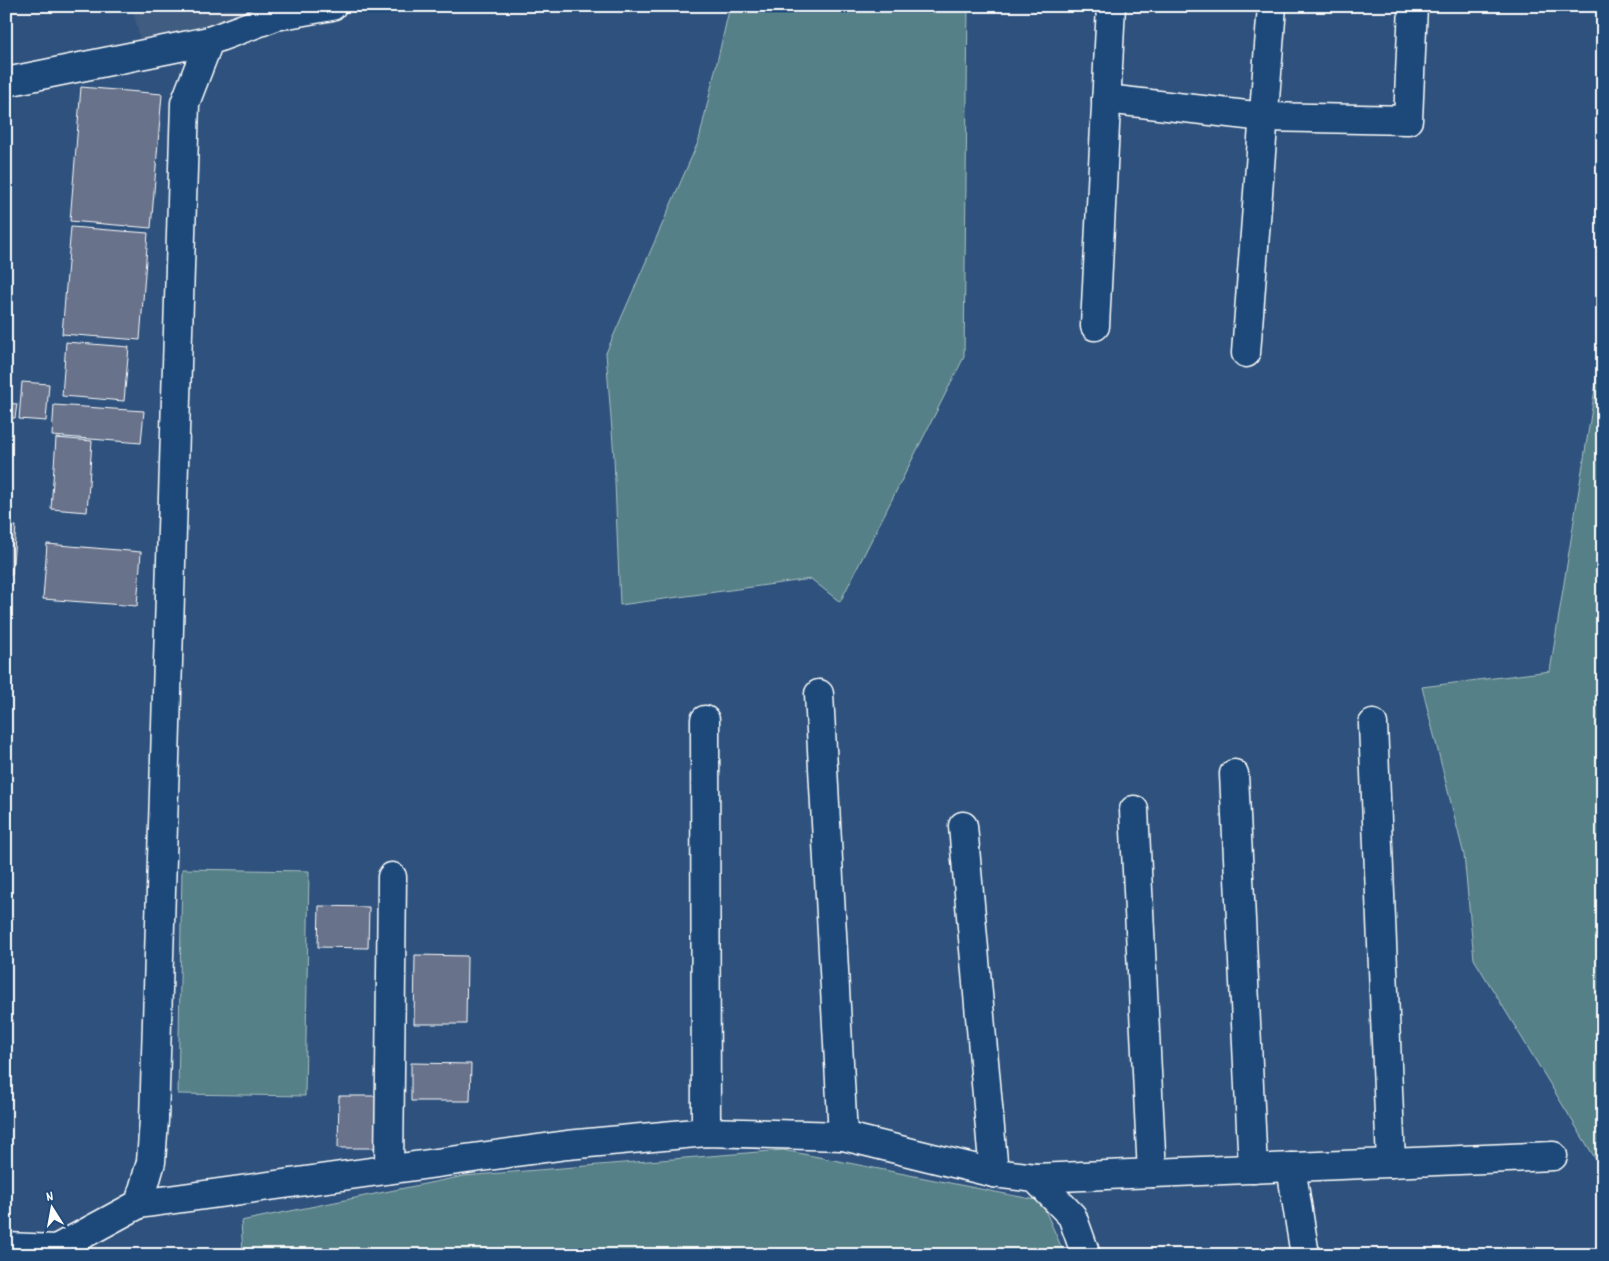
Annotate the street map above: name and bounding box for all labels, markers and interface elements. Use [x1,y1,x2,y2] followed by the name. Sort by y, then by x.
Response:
[28,1184,78,1234] north arrow
[45,1187,55,1208] text: N

